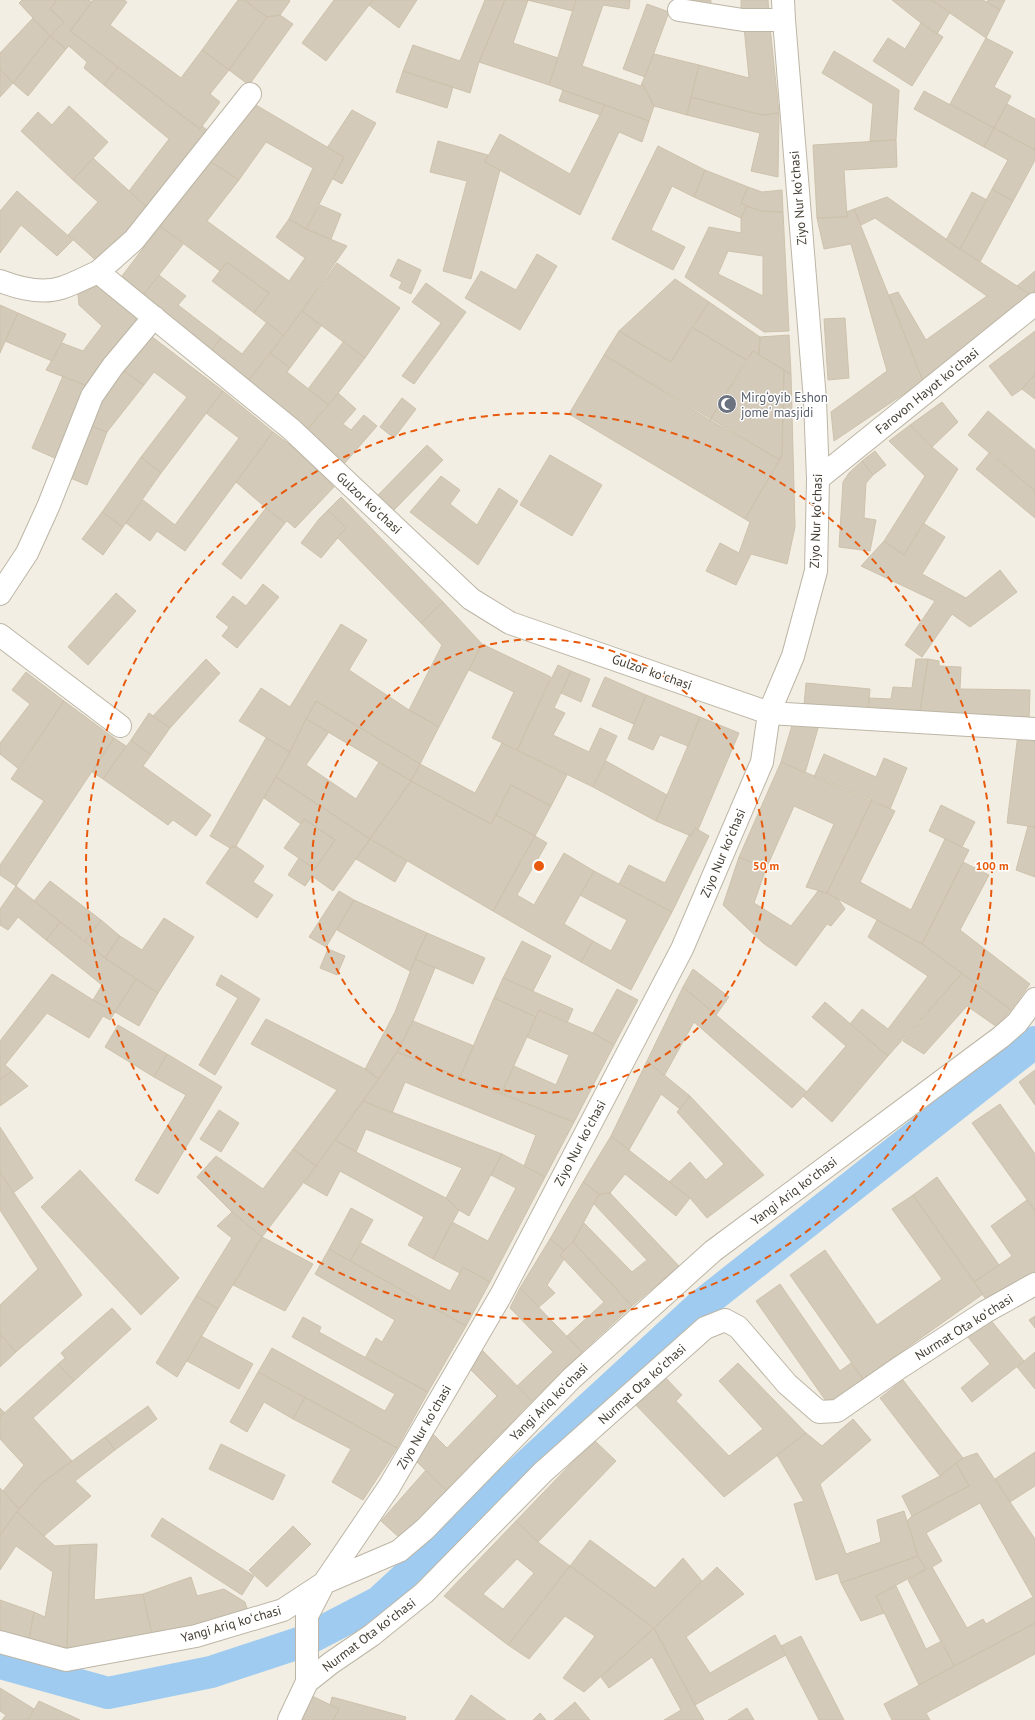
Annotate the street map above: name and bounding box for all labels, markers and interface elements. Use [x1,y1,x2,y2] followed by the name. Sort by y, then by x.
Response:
[785,150,811,246] street label: Ziyo Nur koʻchasi
[872,344,982,438] street label: Farovon Hayot koʻchasi
[741,389,828,421] place label: Mirg‘oyib Eshon jome' masjidi
[716,393,738,415] mosque icon: Mirg‘oyib Eshon jome' masjidi
[333,468,405,538] street label: Gulzor koʻchasi
[806,473,826,569] street label: Ziyo Nur koʻchasi
[610,650,694,694] street label: Gulzor koʻchasi
[697,806,749,900] street label: Ziyo Nur koʻchasi
[753,858,779,873] text: 50 m
[975,858,1009,873] text: 100 m
[532,859,546,873] centre of rings
[550,1097,610,1189] street label: Ziyo Nur koʻchasi
[747,1153,841,1229] street label: Yangi Ariq koʻchasi
[912,1290,1016,1364] street label: Nurmat Ota koʻchasi
[594,1340,690,1428] street label: Nurmat Ota koʻchasi
[506,1359,592,1445] street label: Yangi Ariq koʻchasi
[393,1382,455,1472] street label: Ziyo Nur koʻchasi
[319,1594,419,1676] street label: Nurmat Ota koʻchasi
[179,1602,283,1646] street label: Yangi Ariq koʻchasi

